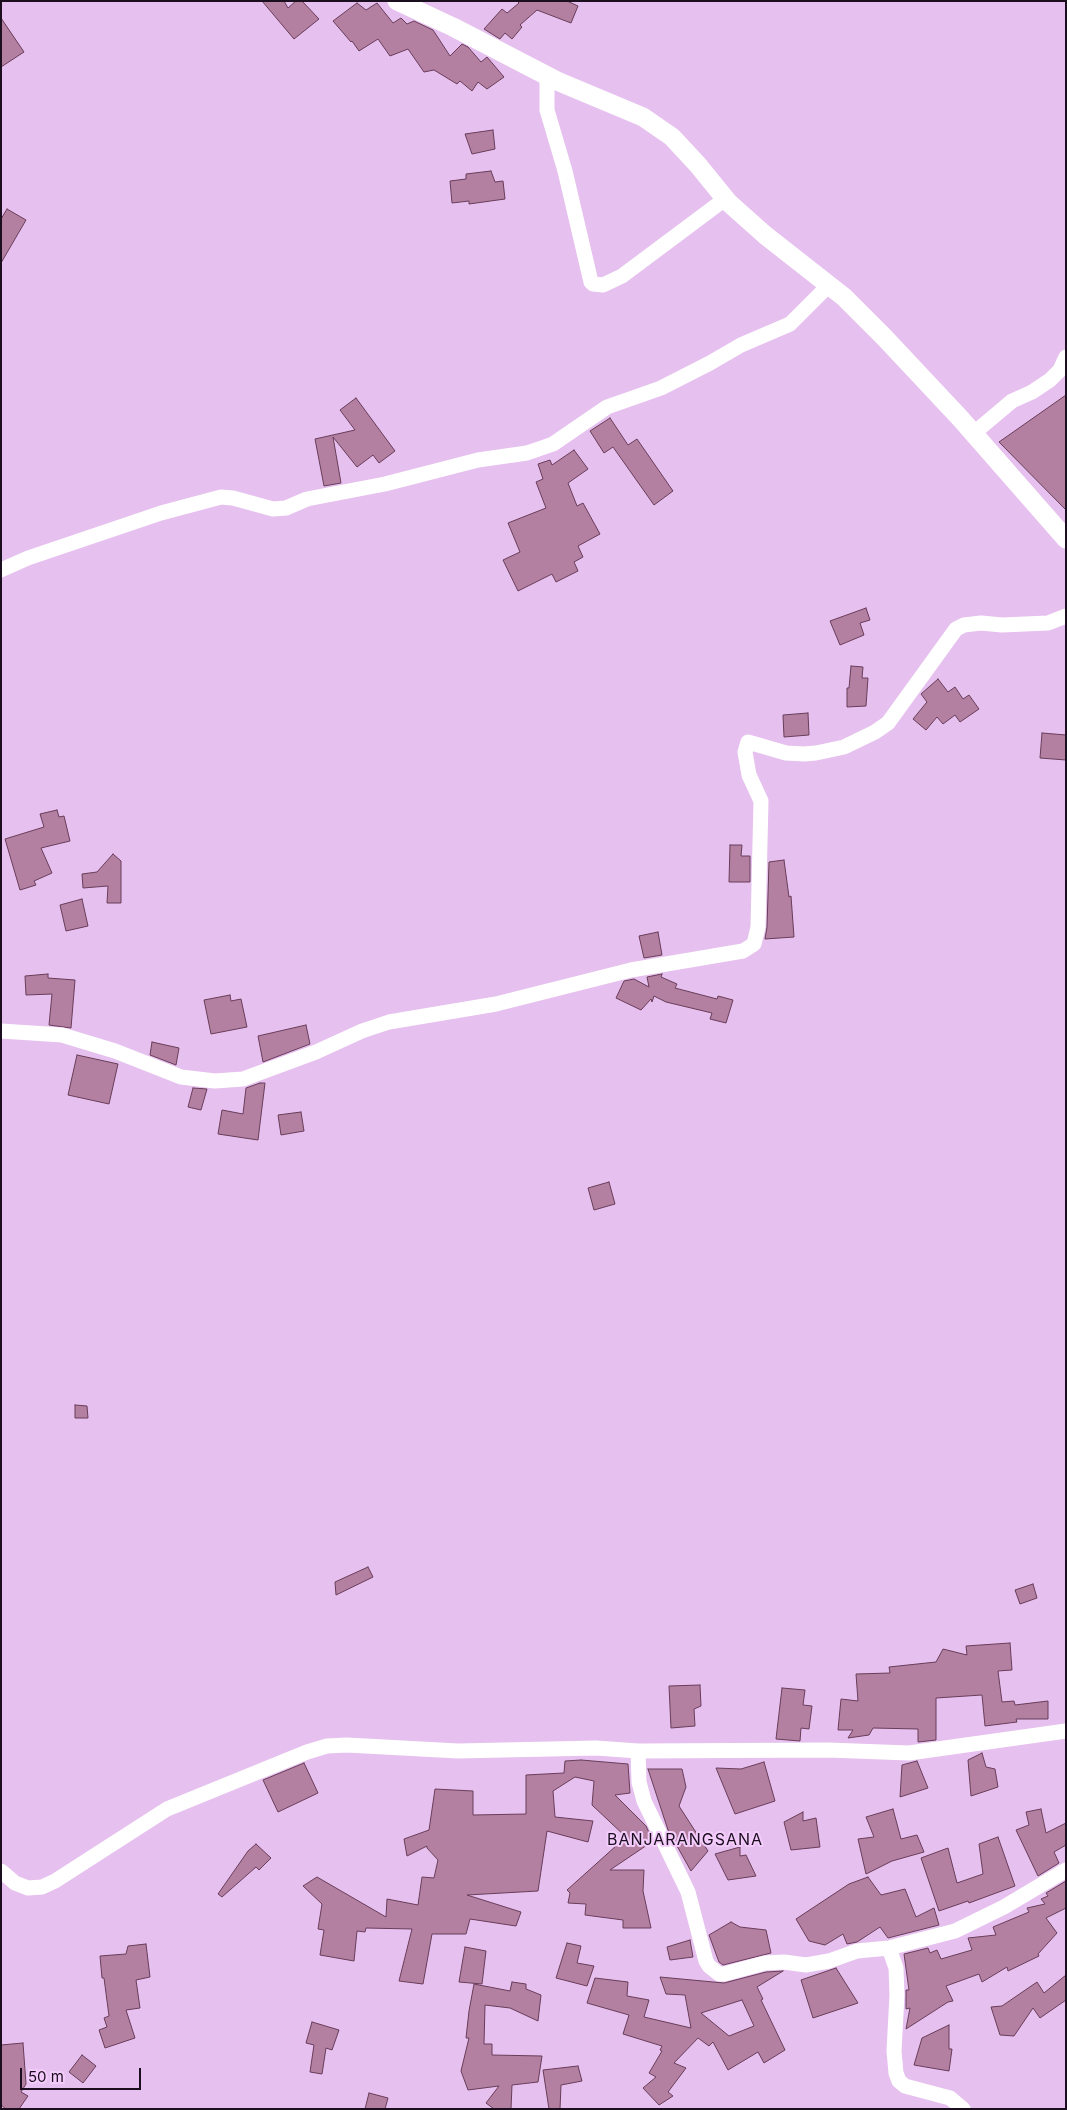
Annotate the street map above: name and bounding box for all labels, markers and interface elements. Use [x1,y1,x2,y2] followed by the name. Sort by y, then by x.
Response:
[605,1830,765,1850] district label: BANJARANGSANA
[22,2058,144,2090] scale bar
[28,2067,64,2086] text: 50 m

